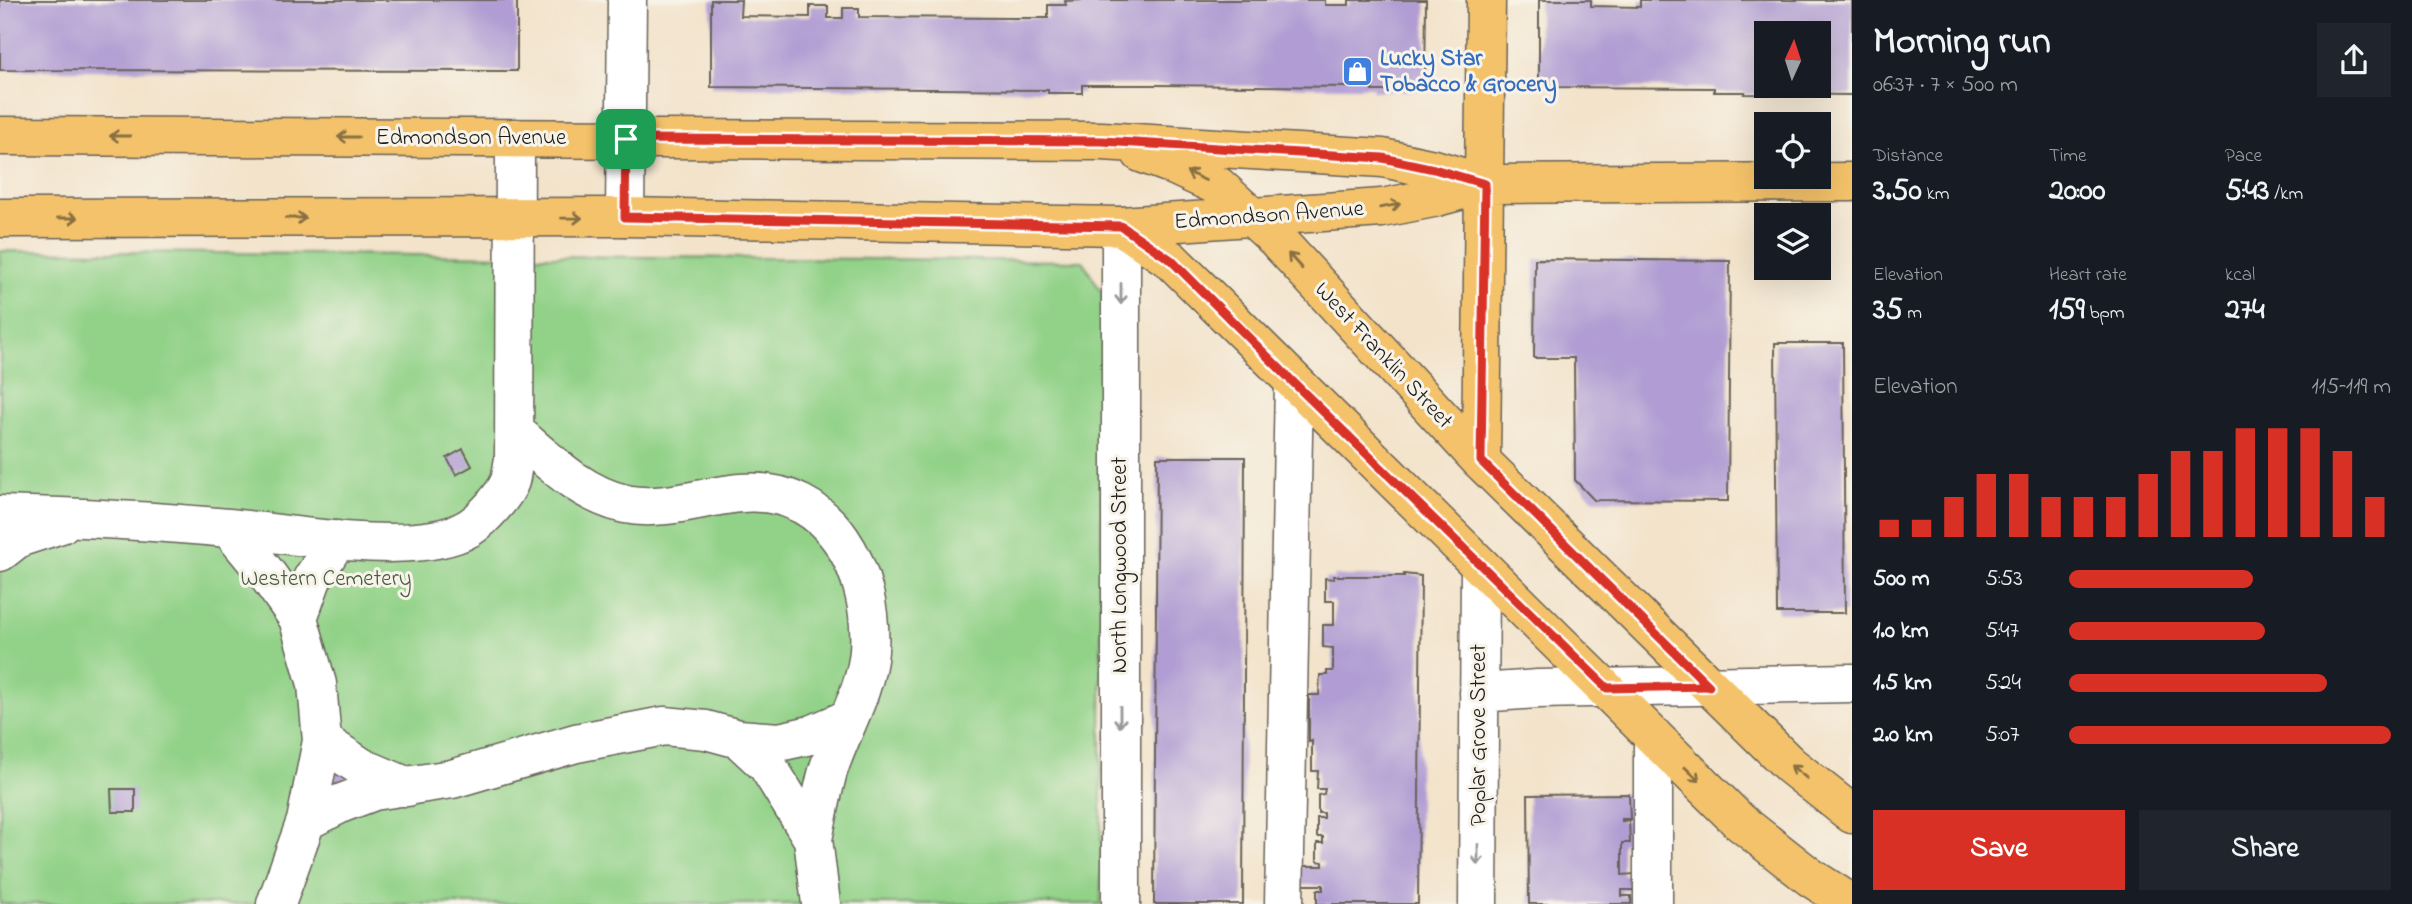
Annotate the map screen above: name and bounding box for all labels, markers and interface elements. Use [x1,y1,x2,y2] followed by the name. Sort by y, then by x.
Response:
[1873,15,2051,71] text: Morning run
[1754,21,1830,98] north arrow
[1754,21,1831,280] map controls
[2317,23,2391,97] button: share
[1380,43,1557,104] place label: Lucky Star Tobacco & Grocery
[1340,55,1374,89] shop icon: Lucky Star Tobacco & Grocery
[1873,69,2018,102] text: 06:37 · 7 × 500 m
[596,109,656,169] pin
[1754,112,1831,189] button: locate
[607,120,645,158] icon: arrive
[376,122,567,155] street label: Edmondson Avenue
[109,129,132,143] one-way arrow
[337,130,360,144] one-way arrow
[1873,143,1943,170] text: Distance
[2049,143,2087,170] text: Time
[2225,143,2262,170] text: Pace
[1186,168,1207,182] one-way arrow
[1873,170,1922,214] text: 3.50
[2049,170,2105,214] text: 20:00
[2225,170,2269,214] text: 5:43
[1922,181,1949,208] text: km
[2269,181,2303,208] text: /km
[1173,193,1366,239] street label: Edmondson Avenue
[1379,199,1401,212] one-way arrow
[1754,203,1831,280] button: layers
[56,211,79,225] one-way arrow
[284,211,307,225] one-way arrow
[560,211,583,225] one-way arrow
[1287,252,1303,270] one-way arrow
[1873,262,1943,289] text: Elevation
[2049,262,2127,289] text: Heart rate
[2225,262,2255,289] text: kcal
[1306,275,1460,437] street label: West Franklin Street
[1114,282,1128,305] one-way arrow
[1873,289,1903,333] text: 35
[2049,289,2085,333] text: 159
[2225,289,2265,333] text: 274
[1903,300,1922,327] text: m
[2085,300,2125,327] text: bpm
[1873,371,1958,404] text: Elevation
[2311,371,2391,404] text: 115–119 m
[1104,456,1138,673] street label: North Longwood Street
[240,563,412,598] park label: Western Cemetery
[1873,563,1930,596] text: 500 m
[1985,563,2023,596] text: 5:53
[1873,615,1929,648] text: 1.0 km
[1985,615,2019,648] text: 5:47
[1463,644,1496,826] street label: Poplar Grove Street
[1873,667,1932,700] text: 1.5 km
[1985,667,2021,700] text: 5:24
[1113,706,1127,729] one-way arrow
[1873,719,1933,752] text: 2.0 km
[1985,719,2020,752] text: 5:07
[1790,764,1808,779] one-way arrow
[1683,766,1700,783] one-way arrow
[1873,810,2125,890] button: Save
[2139,810,2391,890] button: Share
[1472,843,1485,866] one-way arrow

